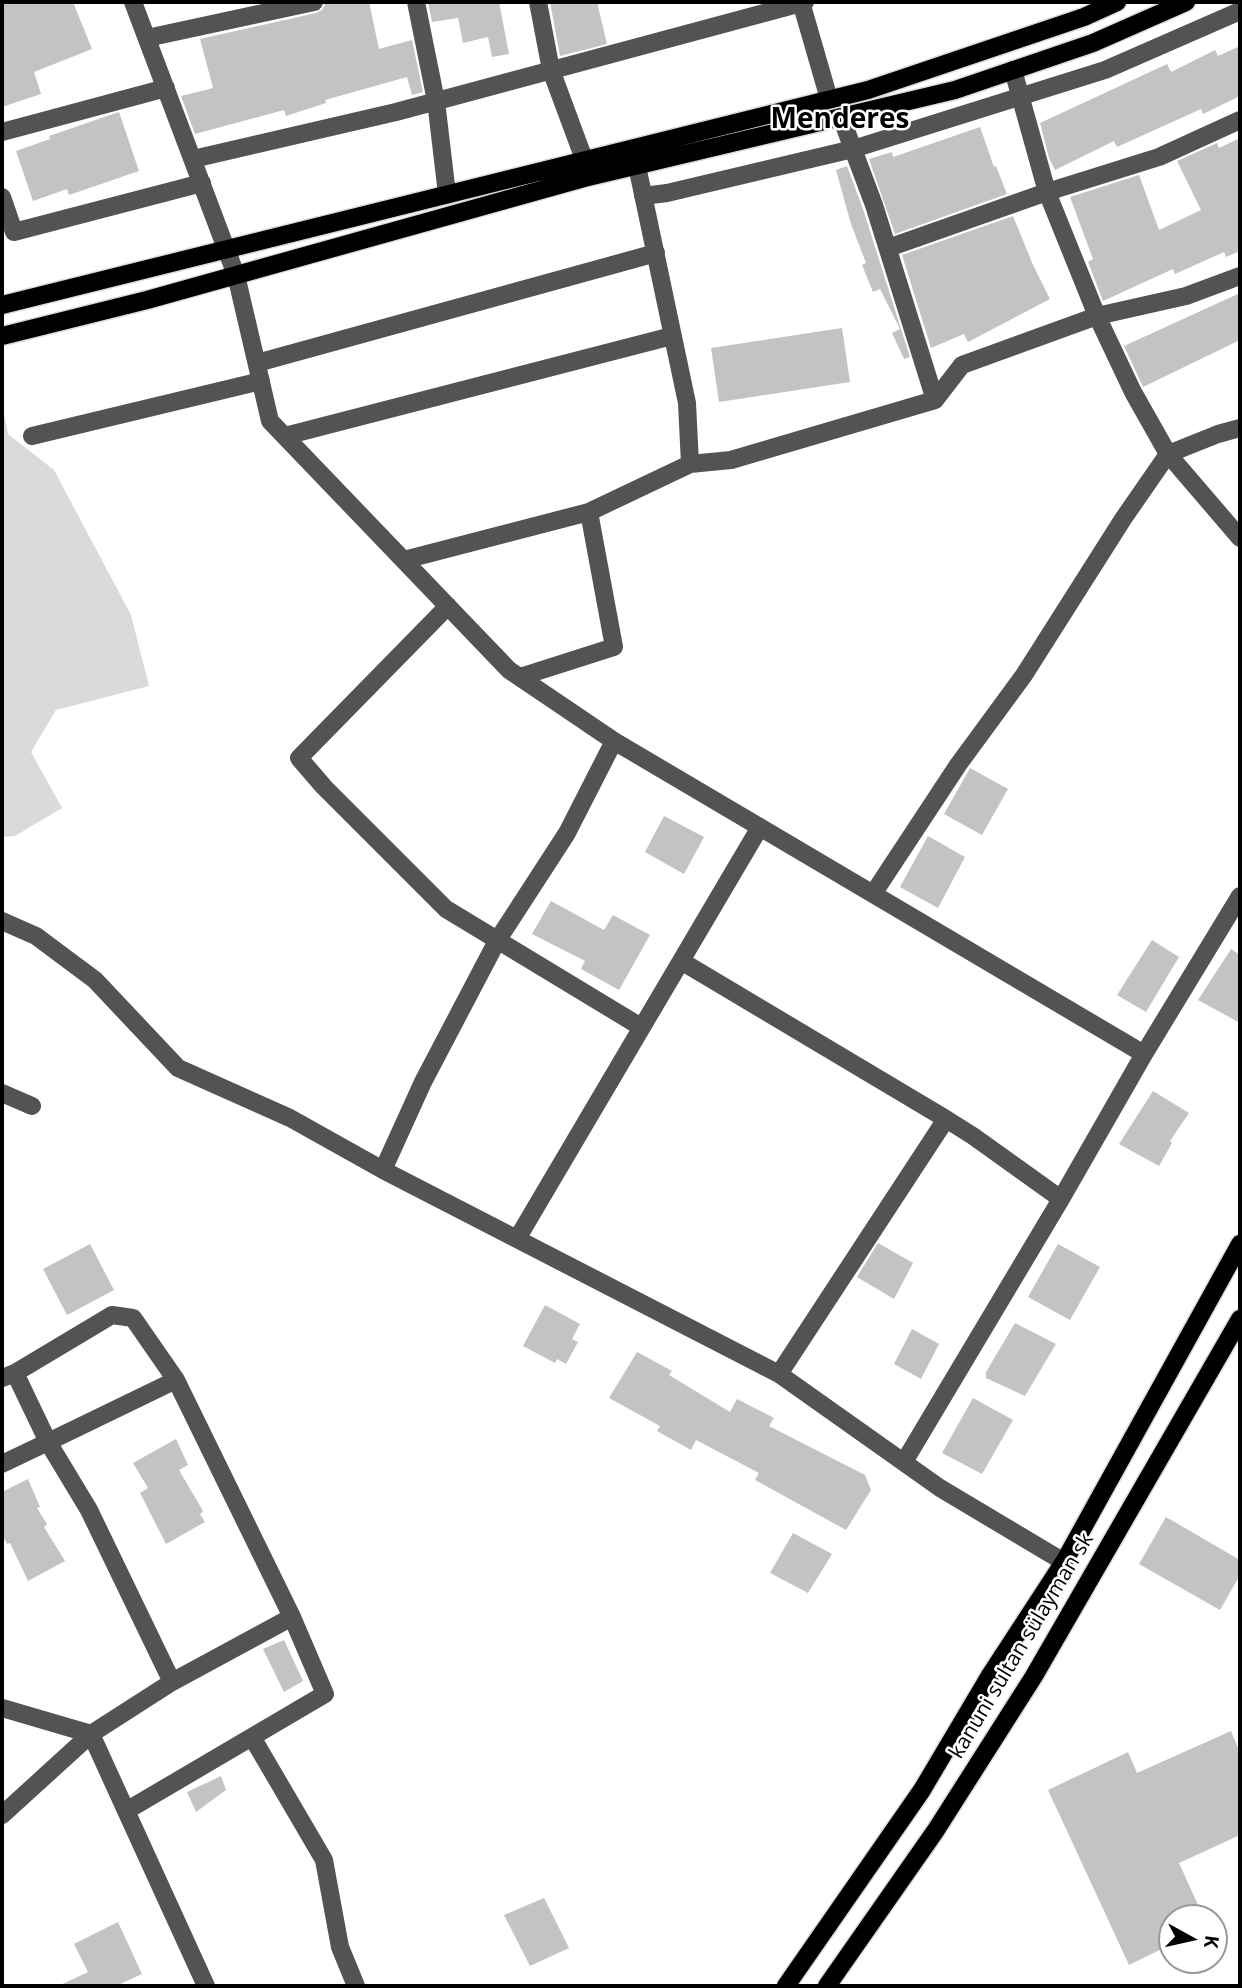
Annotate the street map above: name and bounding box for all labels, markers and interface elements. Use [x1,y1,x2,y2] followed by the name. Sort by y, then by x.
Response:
[771,103,909,137] district label: Menderes
[945,1529,1099,1763] street label: kanuni sultan sülayman sk
[1158,1904,1228,1974] north arrow
[1198,1934,1226,1950] text: K

